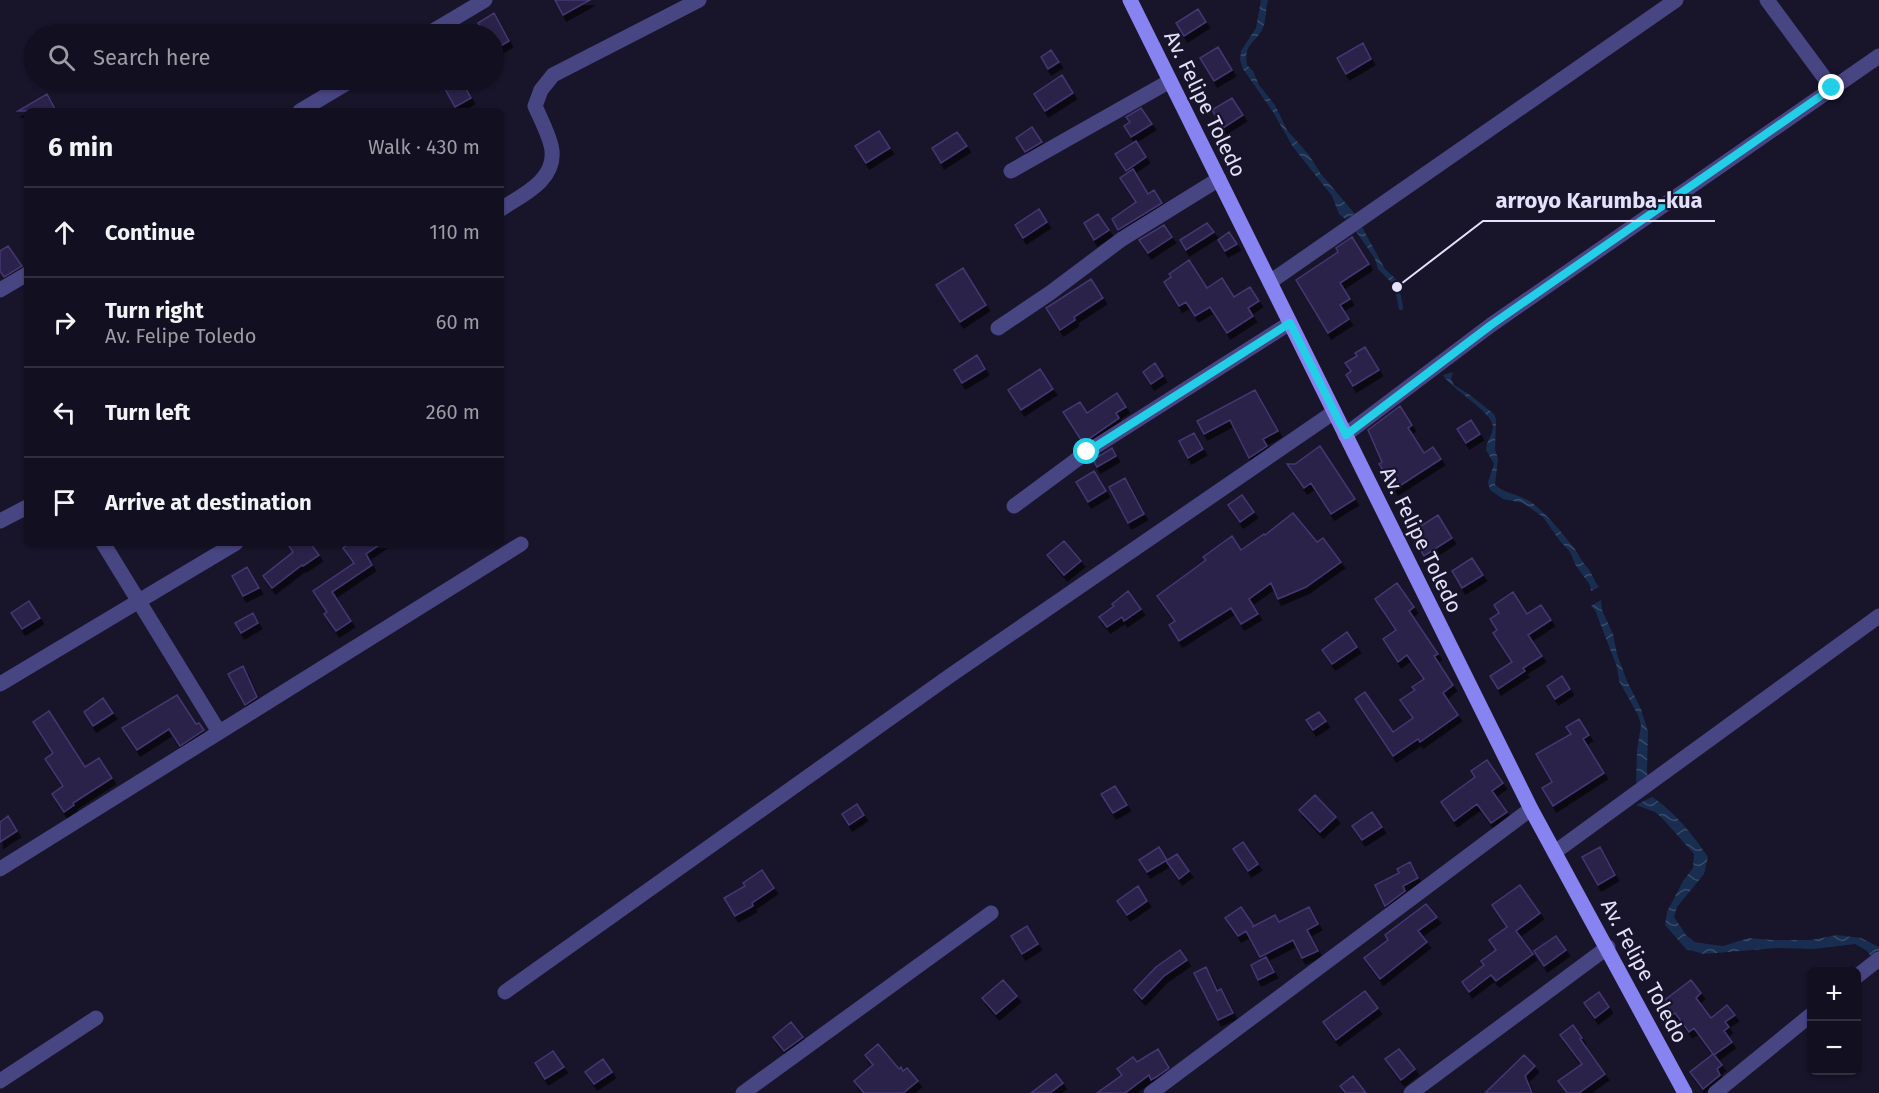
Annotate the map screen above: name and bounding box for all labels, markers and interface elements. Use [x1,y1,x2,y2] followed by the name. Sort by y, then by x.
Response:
[24,24,504,90] search box
[1158,27,1252,181] street label: Av. Felipe Toledo
[45,41,78,74] icon: search
[93,44,211,71] text: Search here
[1818,74,1844,100] route end
[48,132,113,163] text: 6 min
[368,135,480,159] text: Walk · 430 m
[1483,181,1715,221] callout: arroyo Karumba-kua
[1495,187,1703,214] text: arroyo Karumba-kua
[48,216,81,249] icon: ahead
[105,219,195,246] text: Continue
[429,220,480,244] text: 110 m
[105,297,204,324] text: Turn right
[48,306,81,339] icon: right
[436,310,480,334] text: 60 m
[105,324,256,348] text: Av. Felipe Toledo
[48,396,81,429] icon: left
[105,399,190,426] text: Turn left
[426,400,480,424] text: 260 m
[1073,438,1099,464] route start
[1374,463,1468,617] street label: Av. Felipe Toledo
[48,486,81,519] icon: arrive
[105,489,312,516] text: Arrive at destination
[1595,895,1693,1047] street label: Av. Felipe Toledo
[1807,967,1861,1075] map controls
[1807,967,1861,1021] button: +
[1807,1021,1861,1075] button: −

